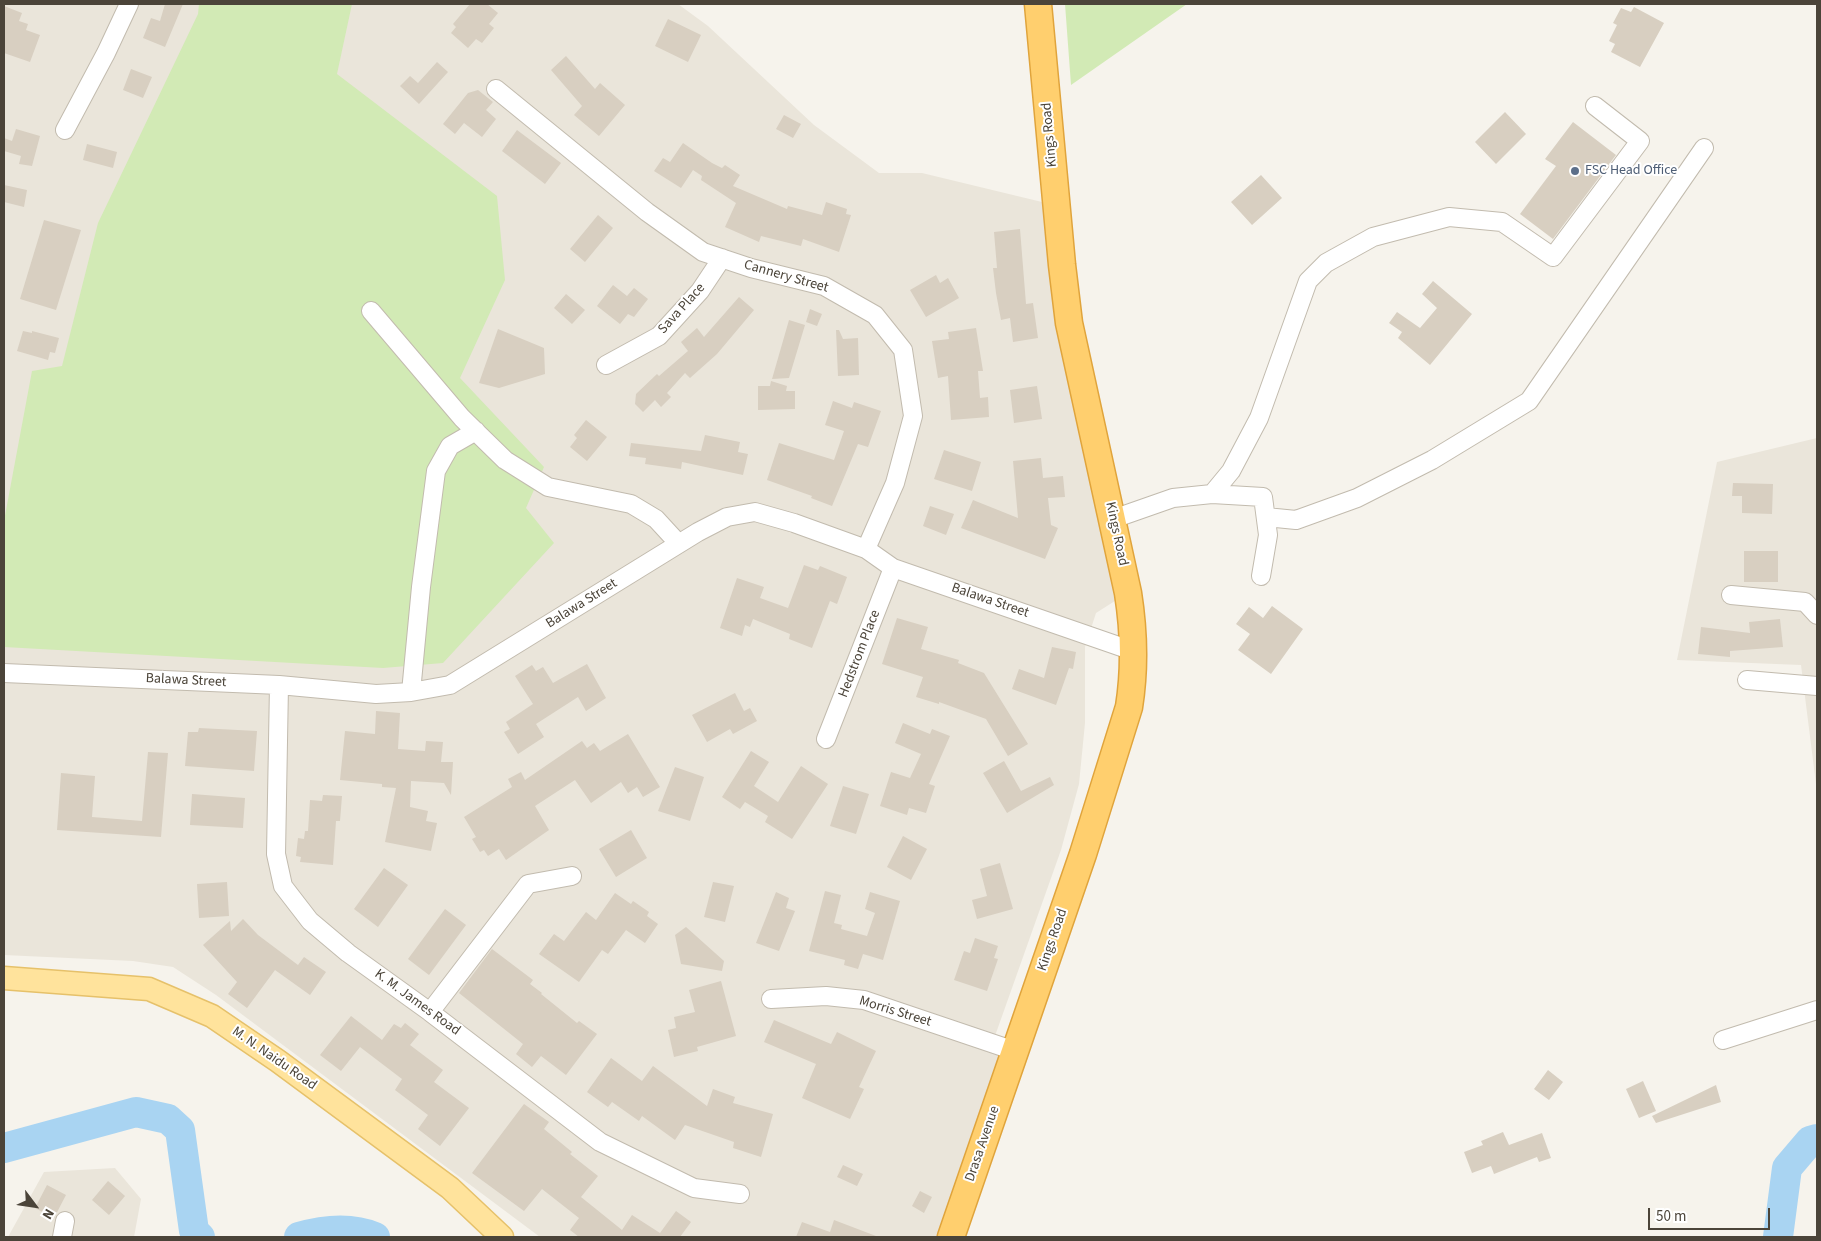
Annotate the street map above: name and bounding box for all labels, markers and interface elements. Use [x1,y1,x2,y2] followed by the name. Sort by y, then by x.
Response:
[1039,102,1061,168] street label: Kings Road
[1585,163,1677,179] place label: FSC Head Office
[1569,165,1581,177] marker: FSC Head Office
[742,257,830,297] street label: Cannery Street
[655,280,709,338] street label: Sava Place
[1101,500,1131,568] street label: Kings Road
[543,575,621,633] street label: Balawa Street
[949,580,1031,622] street label: Balawa Street
[836,608,884,700] street label: Hedstrom Place
[145,670,227,692] street label: Balawa Street
[1034,907,1072,973] street label: Kings Road
[371,966,463,1040] street label: K. M. James Road
[857,993,933,1031] street label: Morris Street
[228,1024,320,1094] street label: M. N. Naidu Road
[962,1104,1004,1184] street label: Drasa Avenue
[10,1181,60,1231] north arrow
[1651,1198,1774,1230] scale bar
[37,1205,59,1223] text: N
[1656,1206,1686,1227] text: 50 m

